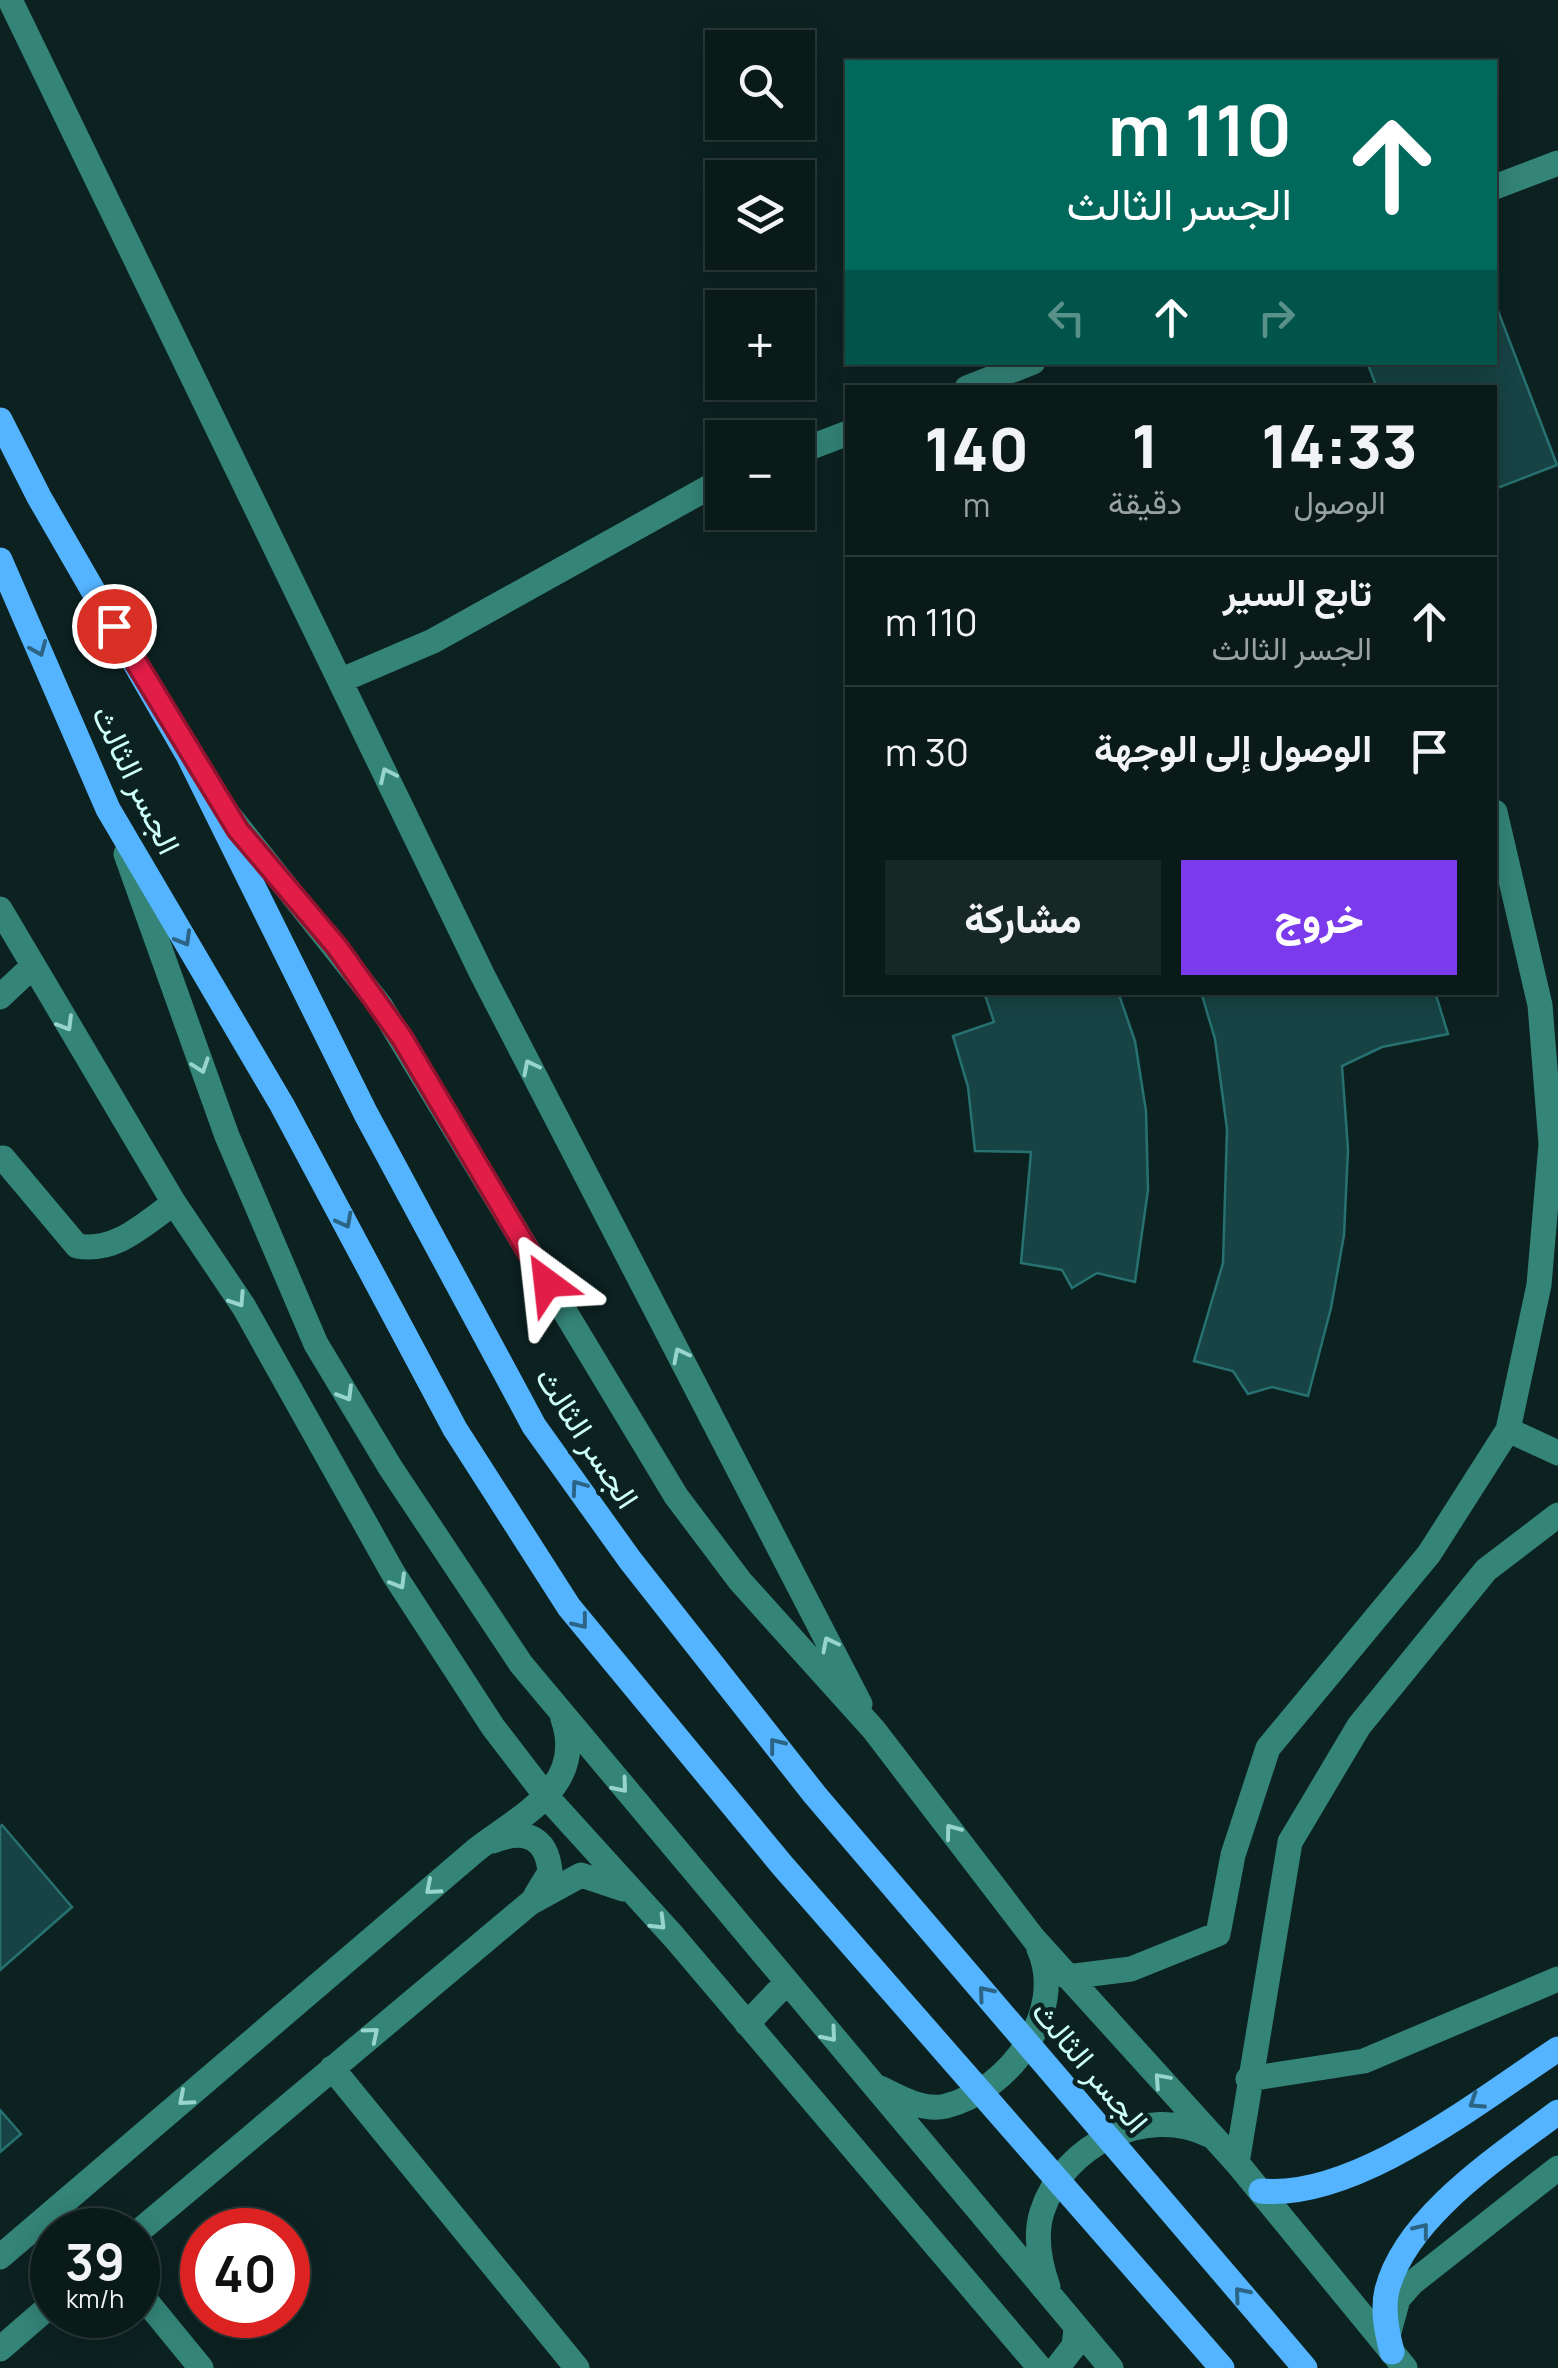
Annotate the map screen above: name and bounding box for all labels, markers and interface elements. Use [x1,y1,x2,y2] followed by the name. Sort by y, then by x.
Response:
[705,30,815,530] map controls
[705,30,815,140] button: search
[1108,81,1292,177] text: 110 m
[1327,100,1457,230] icon: ahead
[705,160,815,270] button: layers
[1066,172,1292,234] text: الجسر الثالث
[705,290,815,400] button: +
[1039,290,1094,345] icon: left
[1144,290,1199,345] icon: ahead
[1249,290,1304,345] icon: right
[1131,404,1159,486] text: 1
[1261,404,1418,486] text: 14:33
[924,407,1029,489] text: 140
[705,420,815,530] button: −
[1108,480,1182,524] text: دقيقة
[1293,480,1386,524] text: الوصول
[963,483,990,527] text: m
[1223,565,1372,617] text: تابع السير
[72,584,157,669] pin
[1402,594,1457,649] icon: ahead
[885,595,978,647] text: 110 m
[87,599,142,654] icon: arrive
[1212,626,1372,670] text: الجسر الثالث
[27,639,47,657] one-way arrow
[82,698,192,861] street label: الجسر الثالث
[1094,721,1372,773] text: الوصول إلى الوجهة
[1402,724,1457,779] icon: arrive
[885,725,969,777] text: 30 m
[380,767,400,785] one-way arrow
[885,860,1161,975] button: مشاركة
[1181,860,1457,975] button: خروج
[172,928,192,946] one-way arrow
[54,1013,73,1031] one-way arrow
[189,1056,209,1073] one-way arrow
[523,1059,542,1077] one-way arrow
[333,1211,353,1229] one-way arrow
[495,1231,599,1335] position arrow
[226,1289,245,1307] one-way arrow
[673,1348,692,1366] one-way arrow
[526,1358,650,1517] street label: الجسر الثالث
[334,1383,353,1401] one-way arrow
[572,1480,590,1498] one-way arrow
[387,1571,406,1589] one-way arrow
[569,1610,587,1628] one-way arrow
[822,1636,841,1654] one-way arrow
[770,1738,788,1756] one-way arrow
[609,1775,627,1793] one-way arrow
[946,1825,963,1843] one-way arrow
[425,1876,444,1894] one-way arrow
[648,1911,666,1929] one-way arrow
[978,1987,996,2005] one-way arrow
[1022,1991,1159,2142] street label: الجسر الثالث
[818,2024,836,2042] one-way arrow
[361,2028,379,2046] one-way arrow
[1155,2073,1173,2092] one-way arrow
[179,2087,197,2105] one-way arrow
[1469,2090,1487,2109] one-way arrow
[180,2208,310,2338] speed limit sign: 40
[1410,2224,1427,2242] one-way arrow
[65,2227,125,2295] text: 39
[66,2281,124,2316] text: km/h
[1235,2287,1253,2306] one-way arrow

